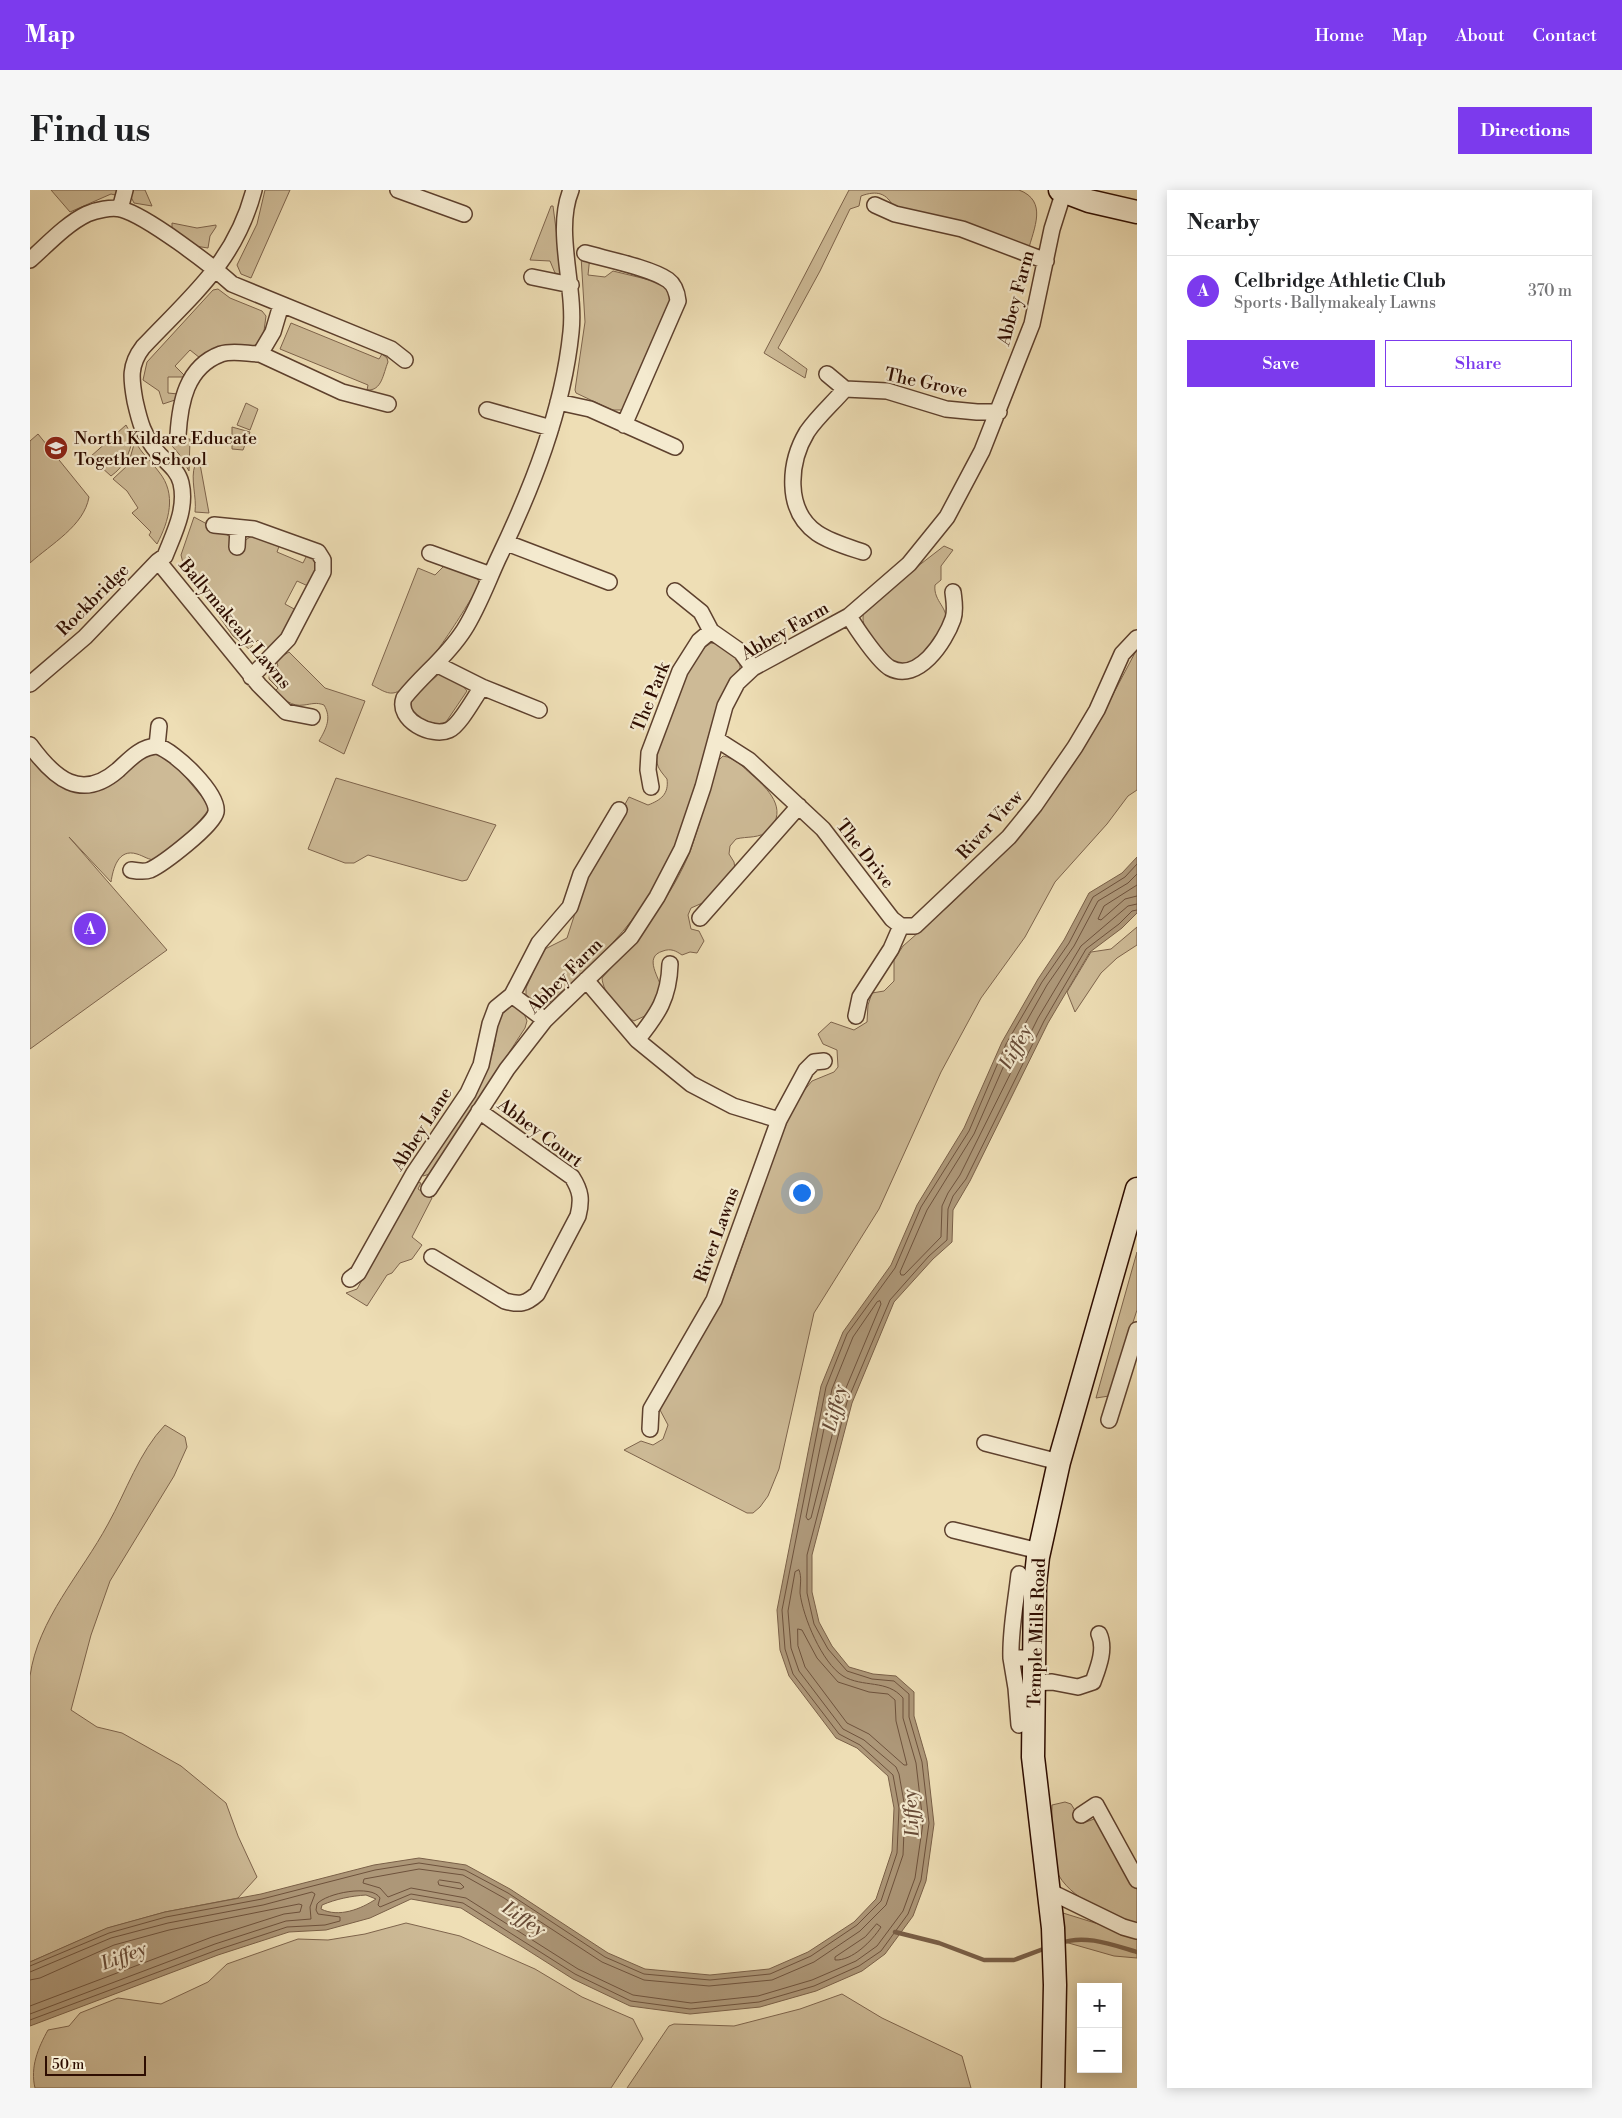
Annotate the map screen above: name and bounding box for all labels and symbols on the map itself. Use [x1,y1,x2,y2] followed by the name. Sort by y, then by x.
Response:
[992,248,1040,349] street label: Abbey Farm
[882,363,970,403] street label: The Grove
[74,427,257,471] place label: North Kildare Educate Together School
[43,435,69,461] school or university icon: North Kildare Educate Together School
[173,553,296,694] street label: Ballymakealy Lawns
[52,559,134,641] street label: Rockbridge
[736,596,833,666] street label: Abbey Farm
[627,657,676,735] street label: The Park
[952,785,1028,865] street label: River View
[831,815,899,893] street label: The Drive
[74,910,106,948] pin: A
[522,933,608,1019] street label: Abbey Farm
[994,1020,1038,1074] water label: Liffey
[386,1083,457,1176] street label: Abbey Lane
[492,1093,588,1173] street label: Abbey Court
[789,1180,815,1206] your location
[689,1184,745,1286] street label: River Lawns
[817,1381,853,1435] water label: Liffey
[1023,1557,1051,1708] street label: Temple Mills Road
[897,1788,925,1838] water label: Liffey
[497,1895,551,1943] water label: Liffey
[97,1936,151,1976] water label: Liffey
[45,2053,146,2076] scale bar

